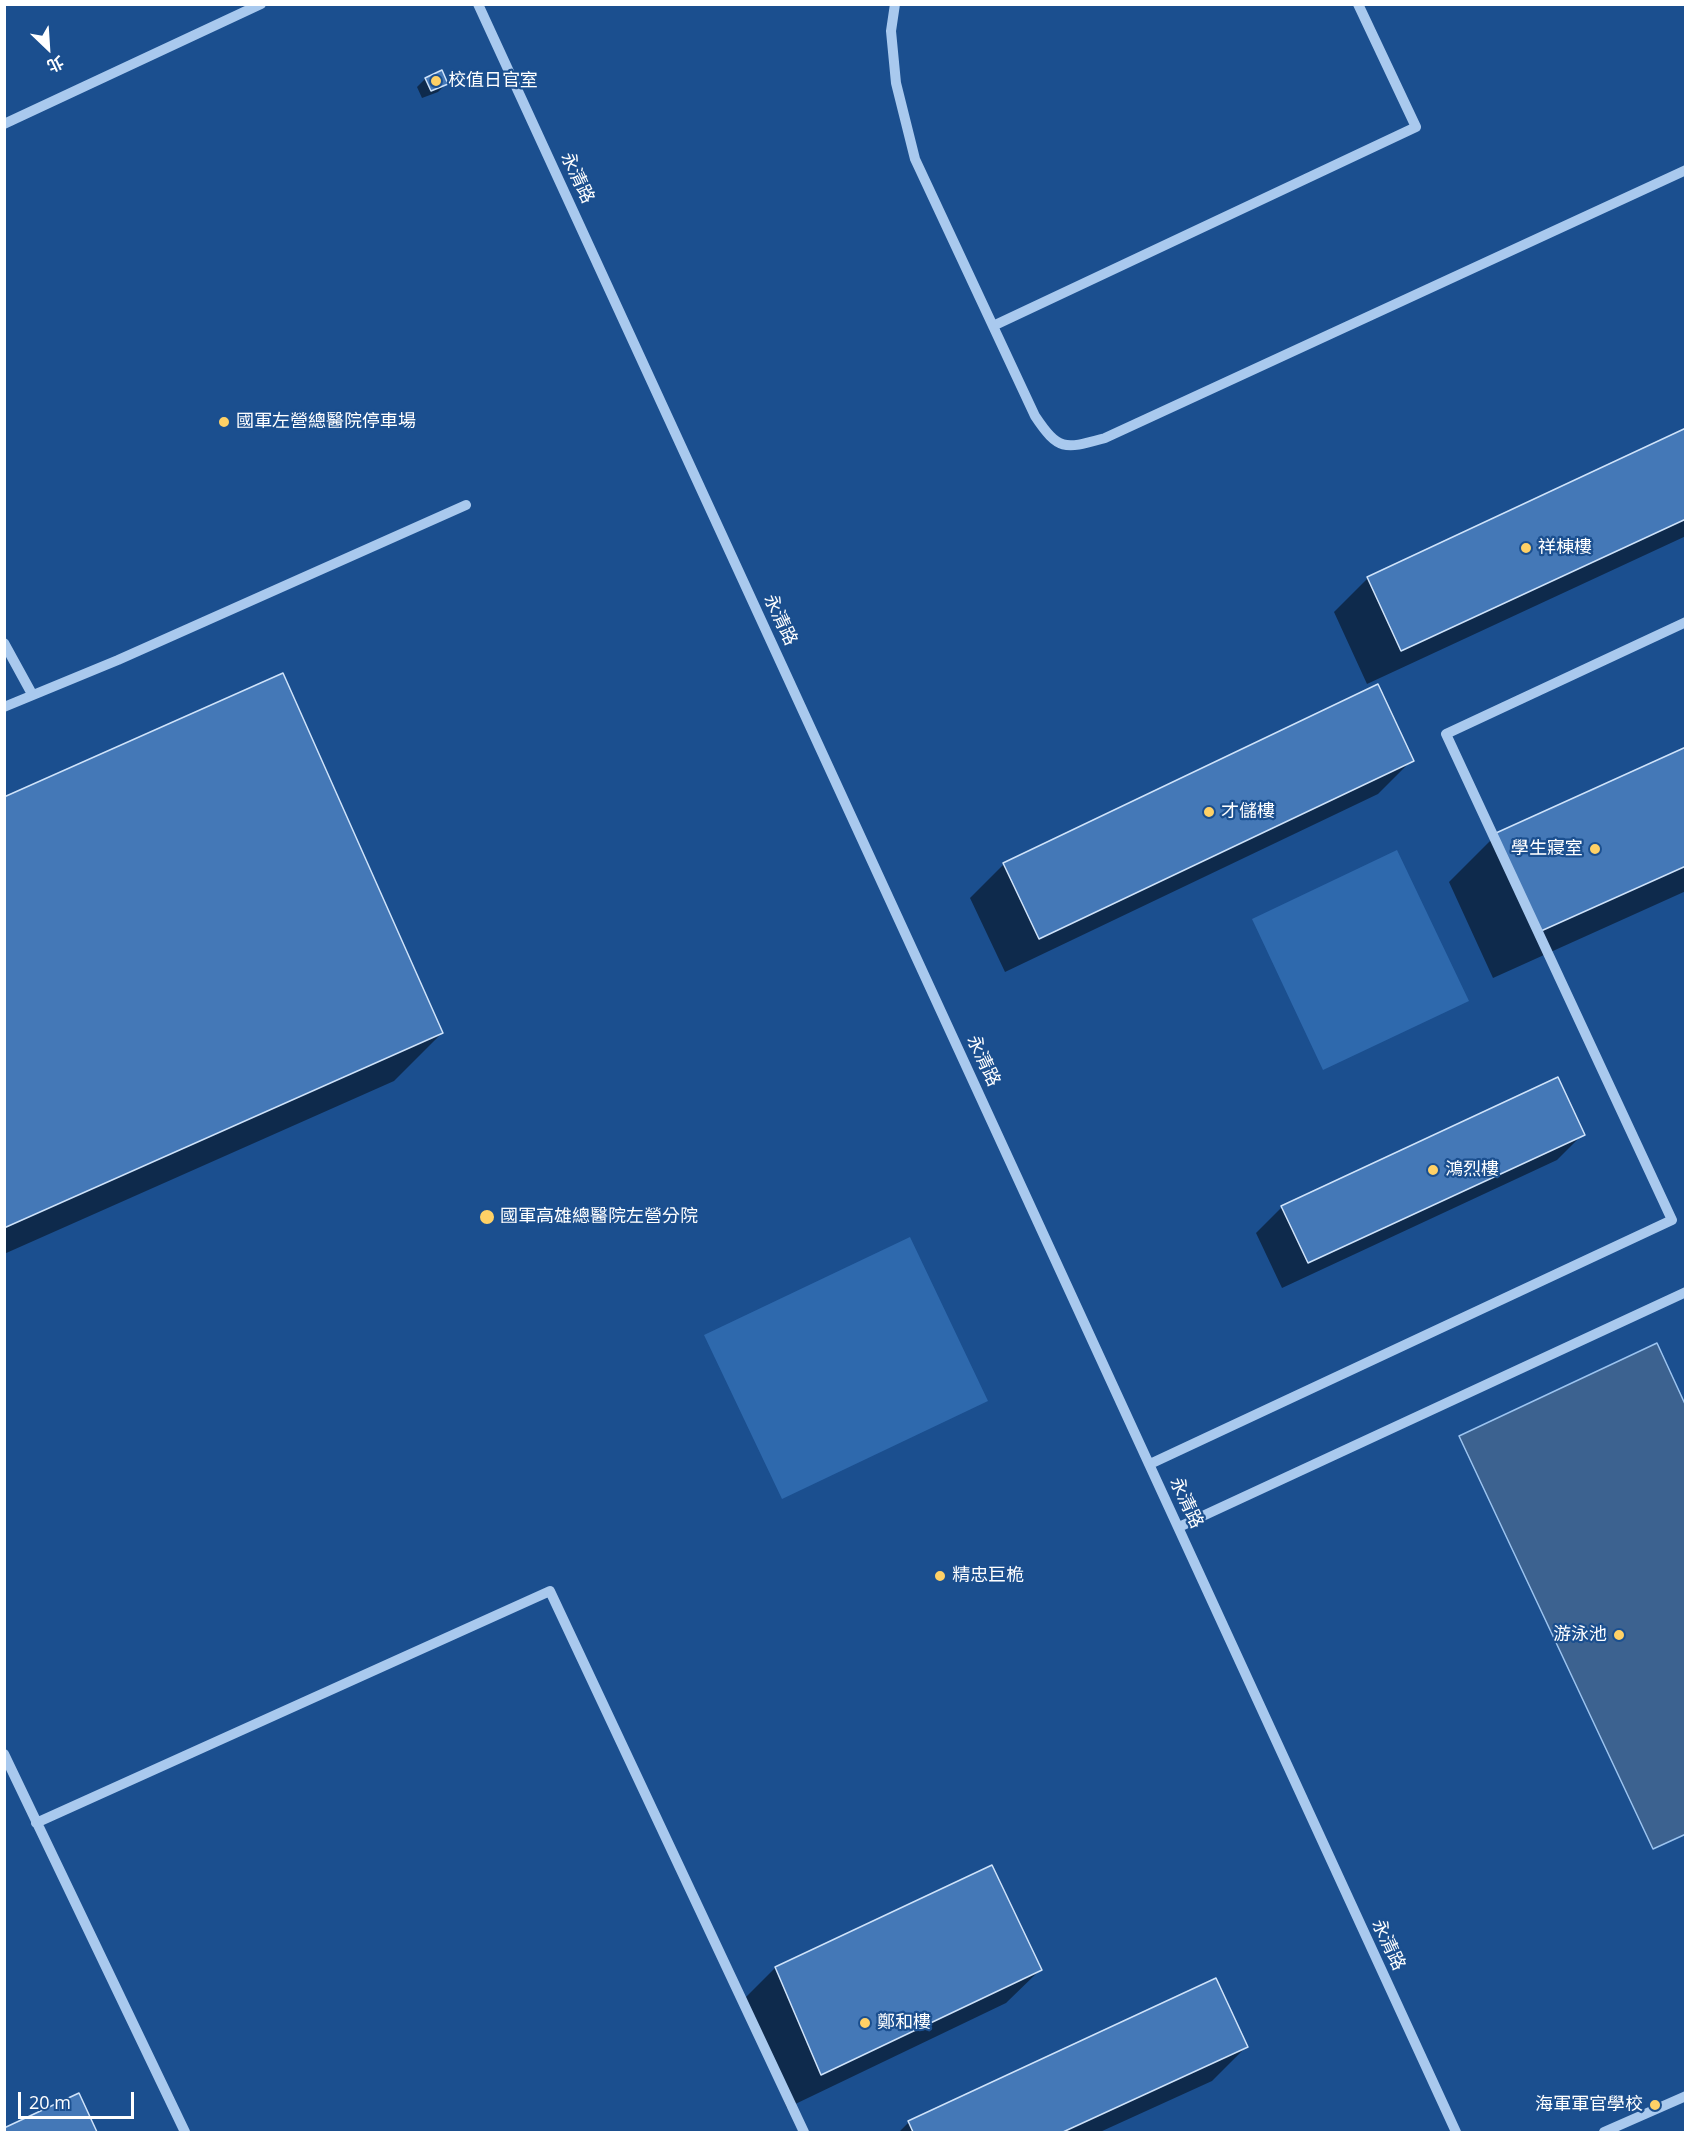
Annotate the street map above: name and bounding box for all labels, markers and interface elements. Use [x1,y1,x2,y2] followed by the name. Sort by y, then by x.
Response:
[18,18,78,78] north arrow
[44,51,68,78] text: 北
[448,70,538,92] place label: 校值日官室
[429,74,443,88] marker: 校值日官室
[556,149,598,207] street label: 永清路
[236,411,416,433] place label: 國軍左營總醫院停車場
[217,415,231,429] marker: 國軍左營總醫院停車場
[1538,537,1592,559] place label: 祥棟樓
[1519,541,1533,555] marker: 祥棟樓
[759,591,801,649] street label: 永清路
[1221,801,1275,823] place label: 才儲樓
[1202,805,1216,819] marker: 才儲樓
[1511,838,1583,860] place label: 學生寢室
[1588,842,1602,856] marker: 學生寢室
[962,1032,1004,1090] street label: 永清路
[1445,1159,1499,1181] place label: 鴻烈樓
[1426,1163,1440,1177] marker: 鴻烈樓
[500,1206,698,1228] place label: 國軍高雄總醫院左營分院
[478,1208,496,1226] marker: 國軍高雄總醫院左營分院
[1165,1474,1207,1532] street label: 永清路
[952,1565,1024,1587] place label: 精忠巨桅
[933,1569,947,1583] marker: 精忠巨桅
[1553,1624,1607,1646] place label: 游泳池
[1612,1628,1626,1642] marker: 游泳池
[1367,1916,1409,1974] street label: 永清路
[877,2012,931,2034] place label: 鄭和樓
[858,2016,872,2030] marker: 鄭和樓
[21,2080,136,2118] scale bar
[29,2090,71,2114] text: 20 m
[1535,2094,1643,2116] place label: 海軍軍官學校
[1648,2098,1662,2112] marker: 海軍軍官學校

